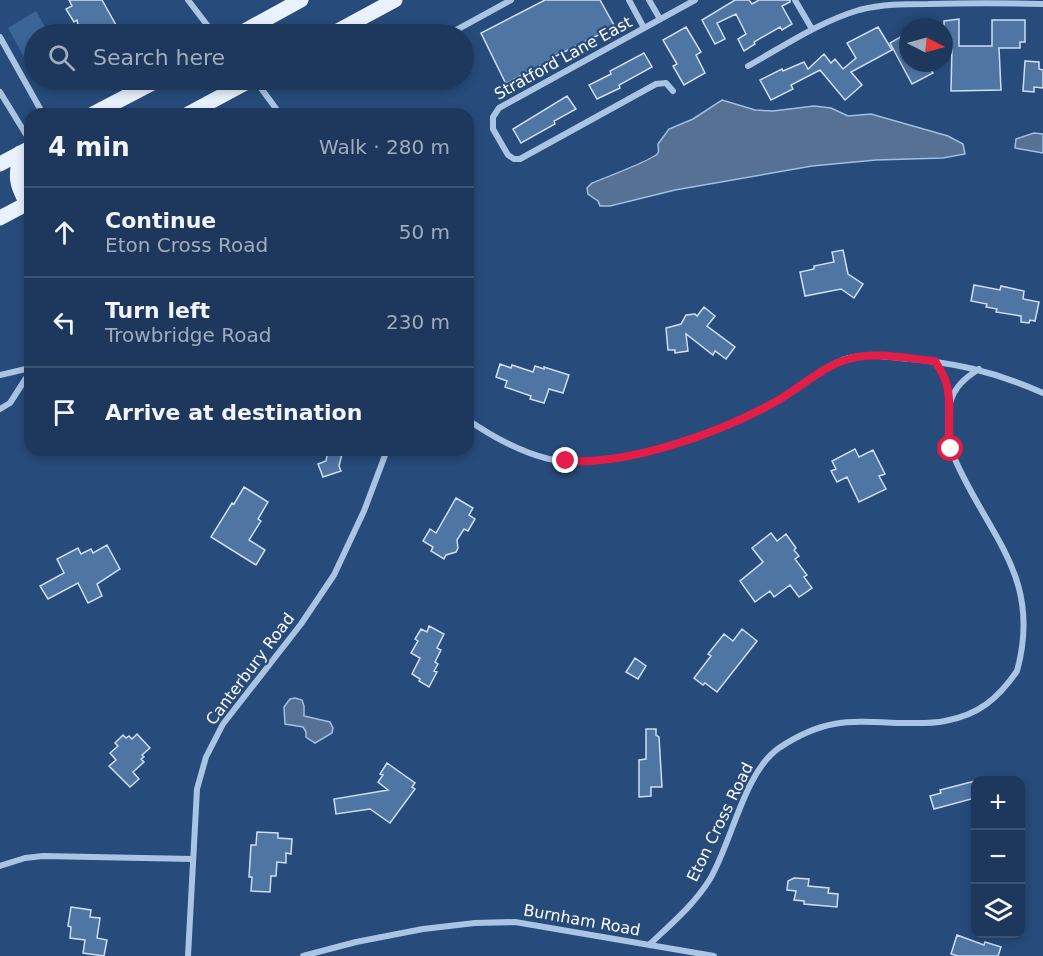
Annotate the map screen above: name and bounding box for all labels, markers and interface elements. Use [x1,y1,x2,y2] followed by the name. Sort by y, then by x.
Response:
[491,12,635,104] street label: Stratford Lane East
[899,18,953,72] north arrow
[24,24,474,90] search box
[45,41,78,74] icon: search
[93,45,225,70] text: Search here
[48,132,130,162] text: 4 min
[319,135,450,159] text: Walk · 280 m
[105,208,216,233] text: Continue
[48,216,81,249] icon: ahead
[399,220,450,244] text: 50 m
[105,233,268,257] text: Eton Cross Road
[105,298,210,323] text: Turn left
[48,306,81,339] icon: left
[386,310,450,334] text: 230 m
[105,323,271,347] text: Trowbridge Road
[48,396,81,429] icon: arrive
[105,400,362,425] text: Arrive at destination
[937,435,963,461] route start
[552,447,578,473] route end
[202,609,298,729] street label: Canterbury Road
[683,759,757,885] street label: Eton Cross Road
[971,776,1025,938] map controls
[971,776,1025,830] button: +
[971,830,1025,884] button: −
[971,884,1025,938] button: layers
[522,900,642,940] street label: Burnham Road

